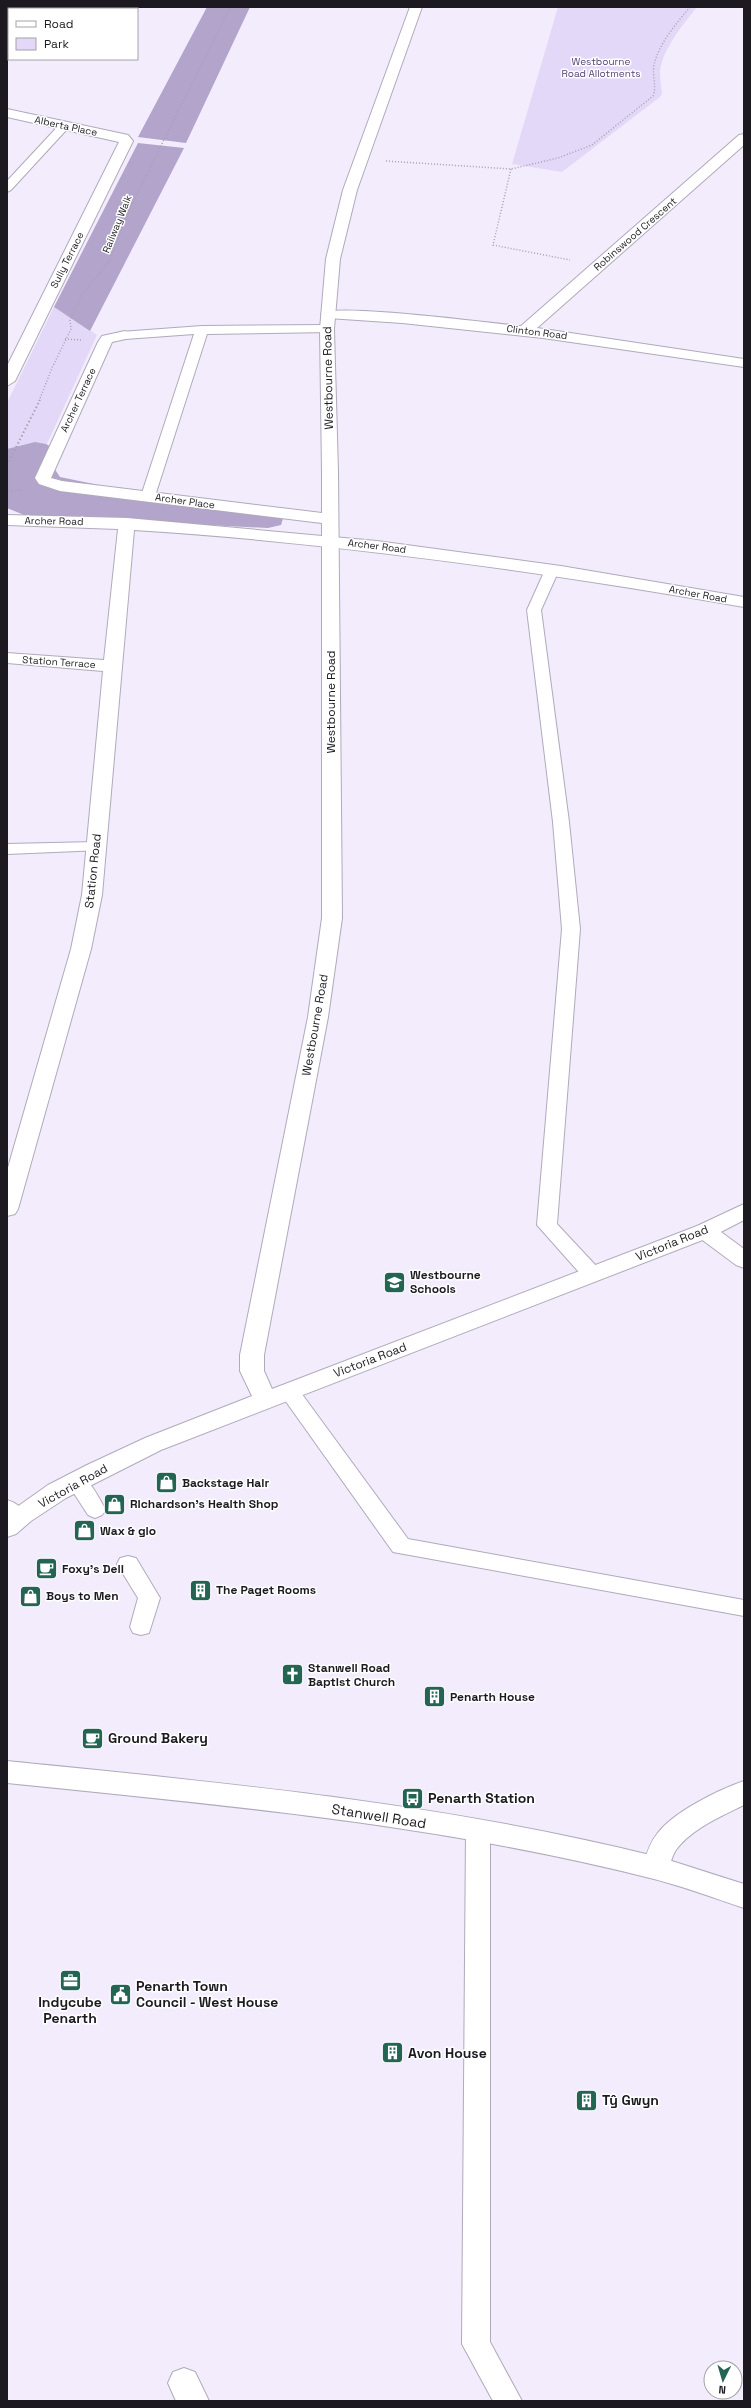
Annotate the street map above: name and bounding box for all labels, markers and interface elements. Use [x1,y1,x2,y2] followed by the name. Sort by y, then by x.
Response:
[8,8,138,60] legend
[44,16,73,32] text: Road
[44,36,69,52] text: Park
[561,55,641,80] park label: Westbourne Road Allotments
[33,113,99,139] street label: Alberta Place
[99,193,135,255] street label: Railway Walk
[591,194,679,274] street label: Robinswood Crescent
[47,230,87,290] street label: Sully Terrace
[506,322,568,342] street label: Clinton Road
[319,326,337,430] street label: Westbourne Road
[57,366,99,434] street label: Archer Terrace
[154,490,216,512] street label: Archer Place
[24,514,84,528] street label: Archer Road
[347,536,407,556] street label: Archer Road
[668,582,728,606] street label: Archer Road
[323,650,339,754] street label: Westbourne Road
[22,653,96,671] street label: Station Terrace
[81,833,105,909] street label: Station Road
[298,973,332,1077] street label: Westbourne Road
[633,1221,711,1265] street label: Victoria Road
[410,1267,481,1297] place label: Westbourne Schools
[382,1269,408,1295] school or university icon: Westbourne Schools
[331,1339,409,1381] street label: Victoria Road
[35,1460,111,1512] street label: Victoria Road
[153,1470,179,1496] shop icon: Backstage Hair
[182,1475,270,1491] place label: Backstage Hair
[102,1491,128,1517] shop icon: Richardson's Health Shop
[130,1496,279,1512] place label: Richardson's Health Shop
[71,1518,97,1544] shop icon: Wax & glo
[100,1523,156,1539] place label: Wax & glo
[34,1556,60,1582] cafe icon: Foxy's Deli
[62,1561,124,1577] place label: Foxy's Deli
[187,1577,213,1603] building icon: The Paget Rooms
[216,1582,316,1598] place label: The Paget Rooms
[17,1583,43,1609] shop icon: Boys to Men
[46,1588,119,1604] place label: Boys to Men
[308,1660,395,1690] place label: Stanwell Road Baptist Church
[280,1662,306,1688] church icon: Stanwell Road Baptist Church
[421,1684,447,1710] building icon: Penarth House
[450,1689,535,1705] place label: Penarth House
[80,1725,106,1751] cafe icon: Ground Bakery
[108,1729,208,1747] place label: Ground Bakery
[400,1785,426,1811] bus stop icon: Penarth Station
[428,1789,535,1807] place label: Penarth Station
[330,1800,428,1832] street label: Stanwell Road
[57,1967,83,1993] office icon: Indycube Penarth
[136,1977,278,2011] place label: Penarth Town Council - West House
[108,1981,134,2007] public building icon: Penarth Town Council - West House
[38,1993,102,2027] place label: Indycube Penarth
[379,2040,405,2066] building icon: Avon House
[408,2044,487,2062] place label: Avon House
[574,2087,600,2113] building icon: Tŷ Gwyn
[602,2091,659,2109] place label: Tŷ Gwyn
[703,2360,743,2400] north arrow
[718,2383,726,2397] text: N

